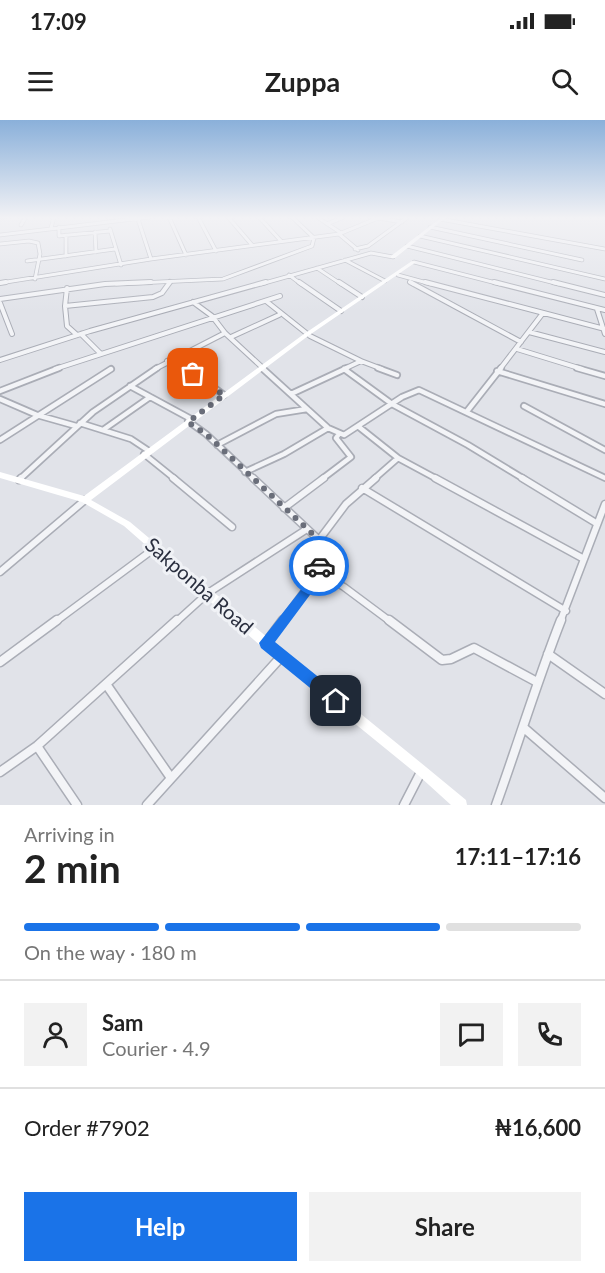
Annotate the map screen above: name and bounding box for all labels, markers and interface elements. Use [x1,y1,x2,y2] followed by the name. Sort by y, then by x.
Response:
[30,8,87,35] text: 17:09
[24,65,57,98] icon: menu
[265,65,340,98] text: Zuppa
[548,65,581,98] icon: search
[167,348,218,399] pin
[176,357,209,390] icon: bag
[141,532,259,639] street label: Sakponba Road
[289,536,349,596] courier
[303,550,336,583] icon: car
[310,675,361,726] pin
[319,684,352,717] icon: home
[24,822,115,846] text: Arriving in
[455,843,581,870] text: 17:11–17:16
[24,845,121,891] text: 2 min
[24,940,197,964] text: On the way · 180 m
[24,1003,87,1066] button: person
[440,1003,503,1066] button: chat
[518,1003,581,1066] button: phone
[102,1009,144,1036] text: Sam
[102,1036,211,1060] text: Courier · 4.9
[24,1114,150,1141] text: Order #7902
[494,1114,581,1141] text: ₦16,600
[24,1192,297,1261] button: Help
[309,1192,581,1261] button: Share

